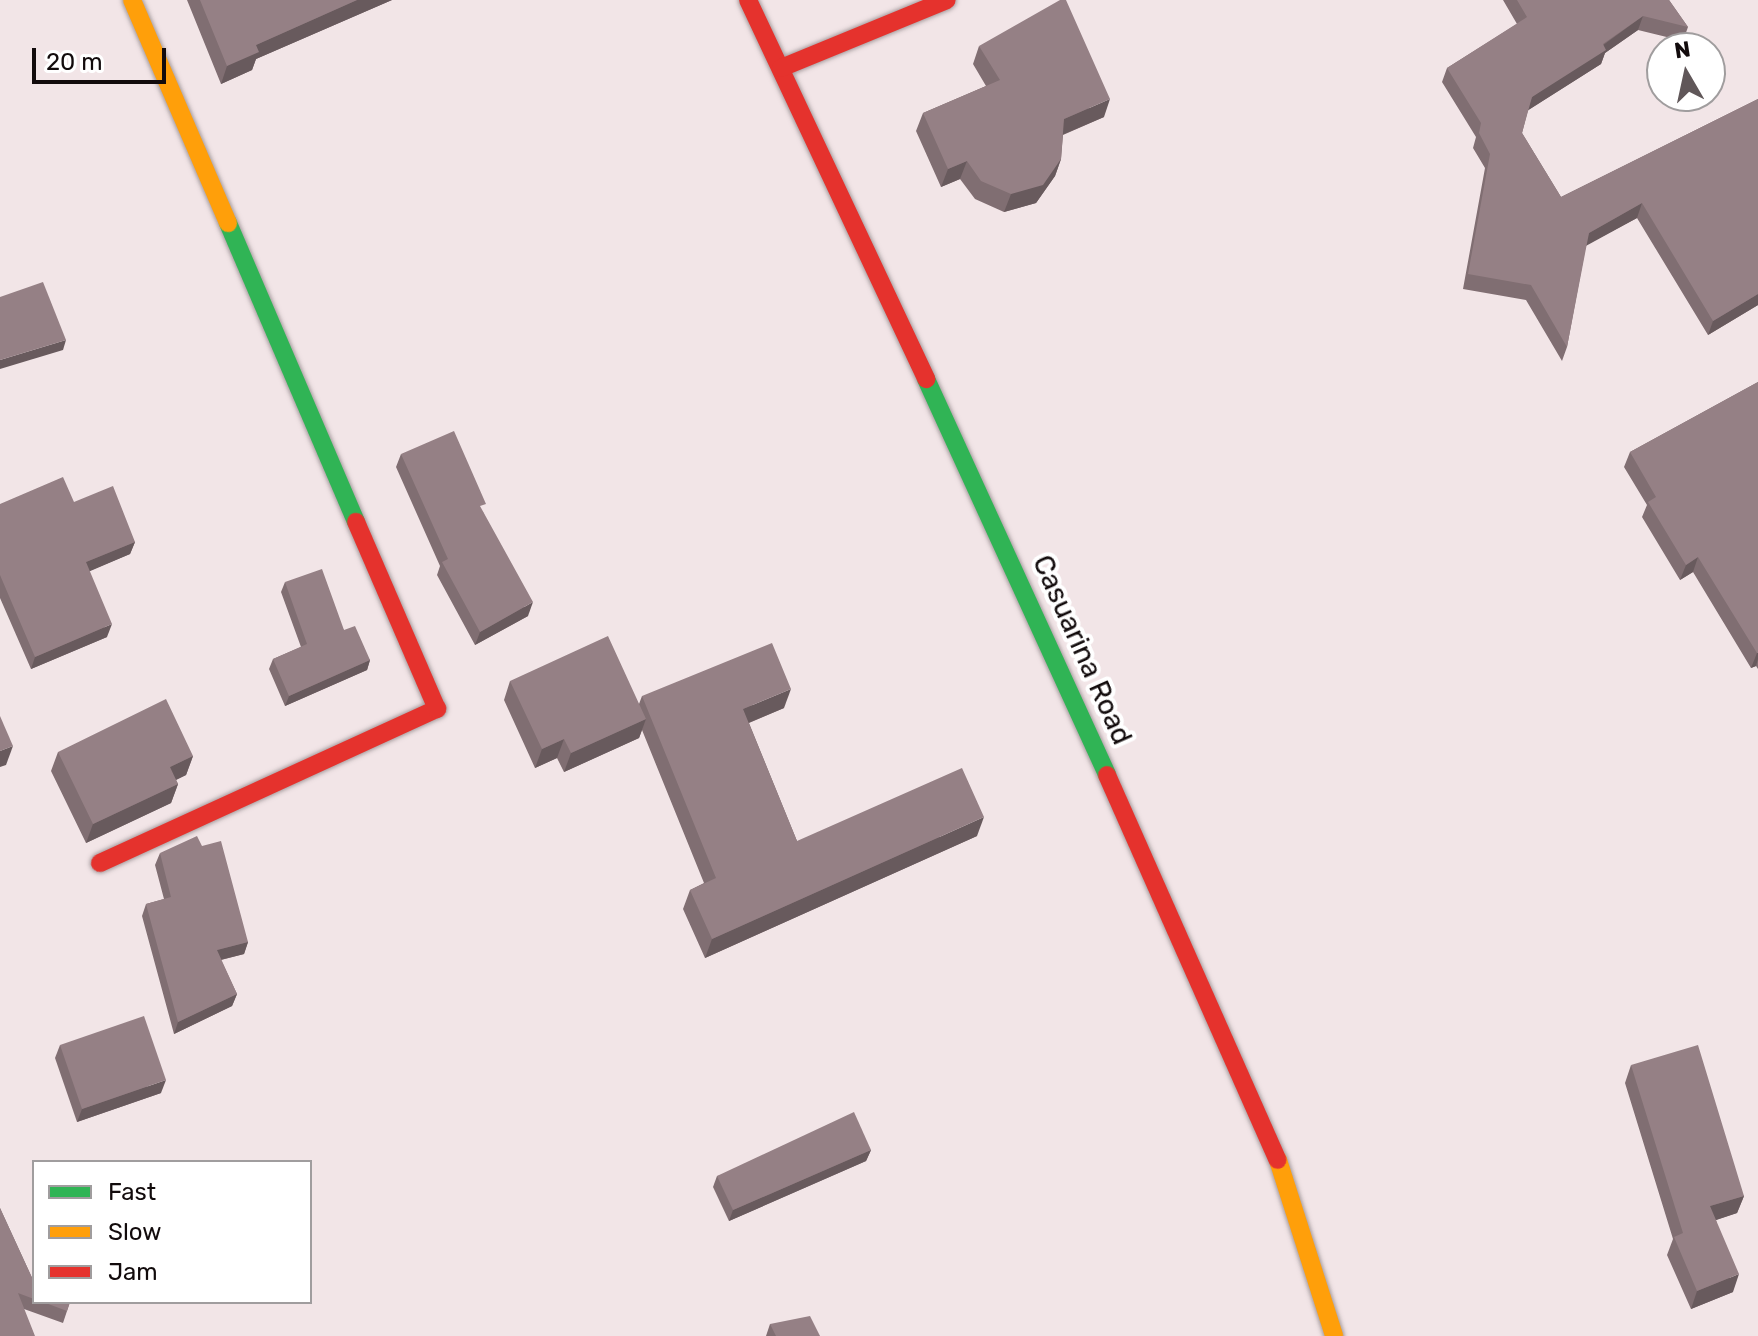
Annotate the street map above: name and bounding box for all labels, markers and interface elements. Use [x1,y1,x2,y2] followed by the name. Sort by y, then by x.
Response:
[36,32,170,82] scale bar
[1646,32,1726,112] north arrow
[1673,35,1692,64] text: N
[46,48,103,76] text: 20 m
[1025,550,1139,750] street label: Casuarina Road
[32,1160,312,1304] legend
[108,1178,156,1206] text: Fast
[108,1218,161,1246] text: Slow
[108,1258,158,1286] text: Jam

